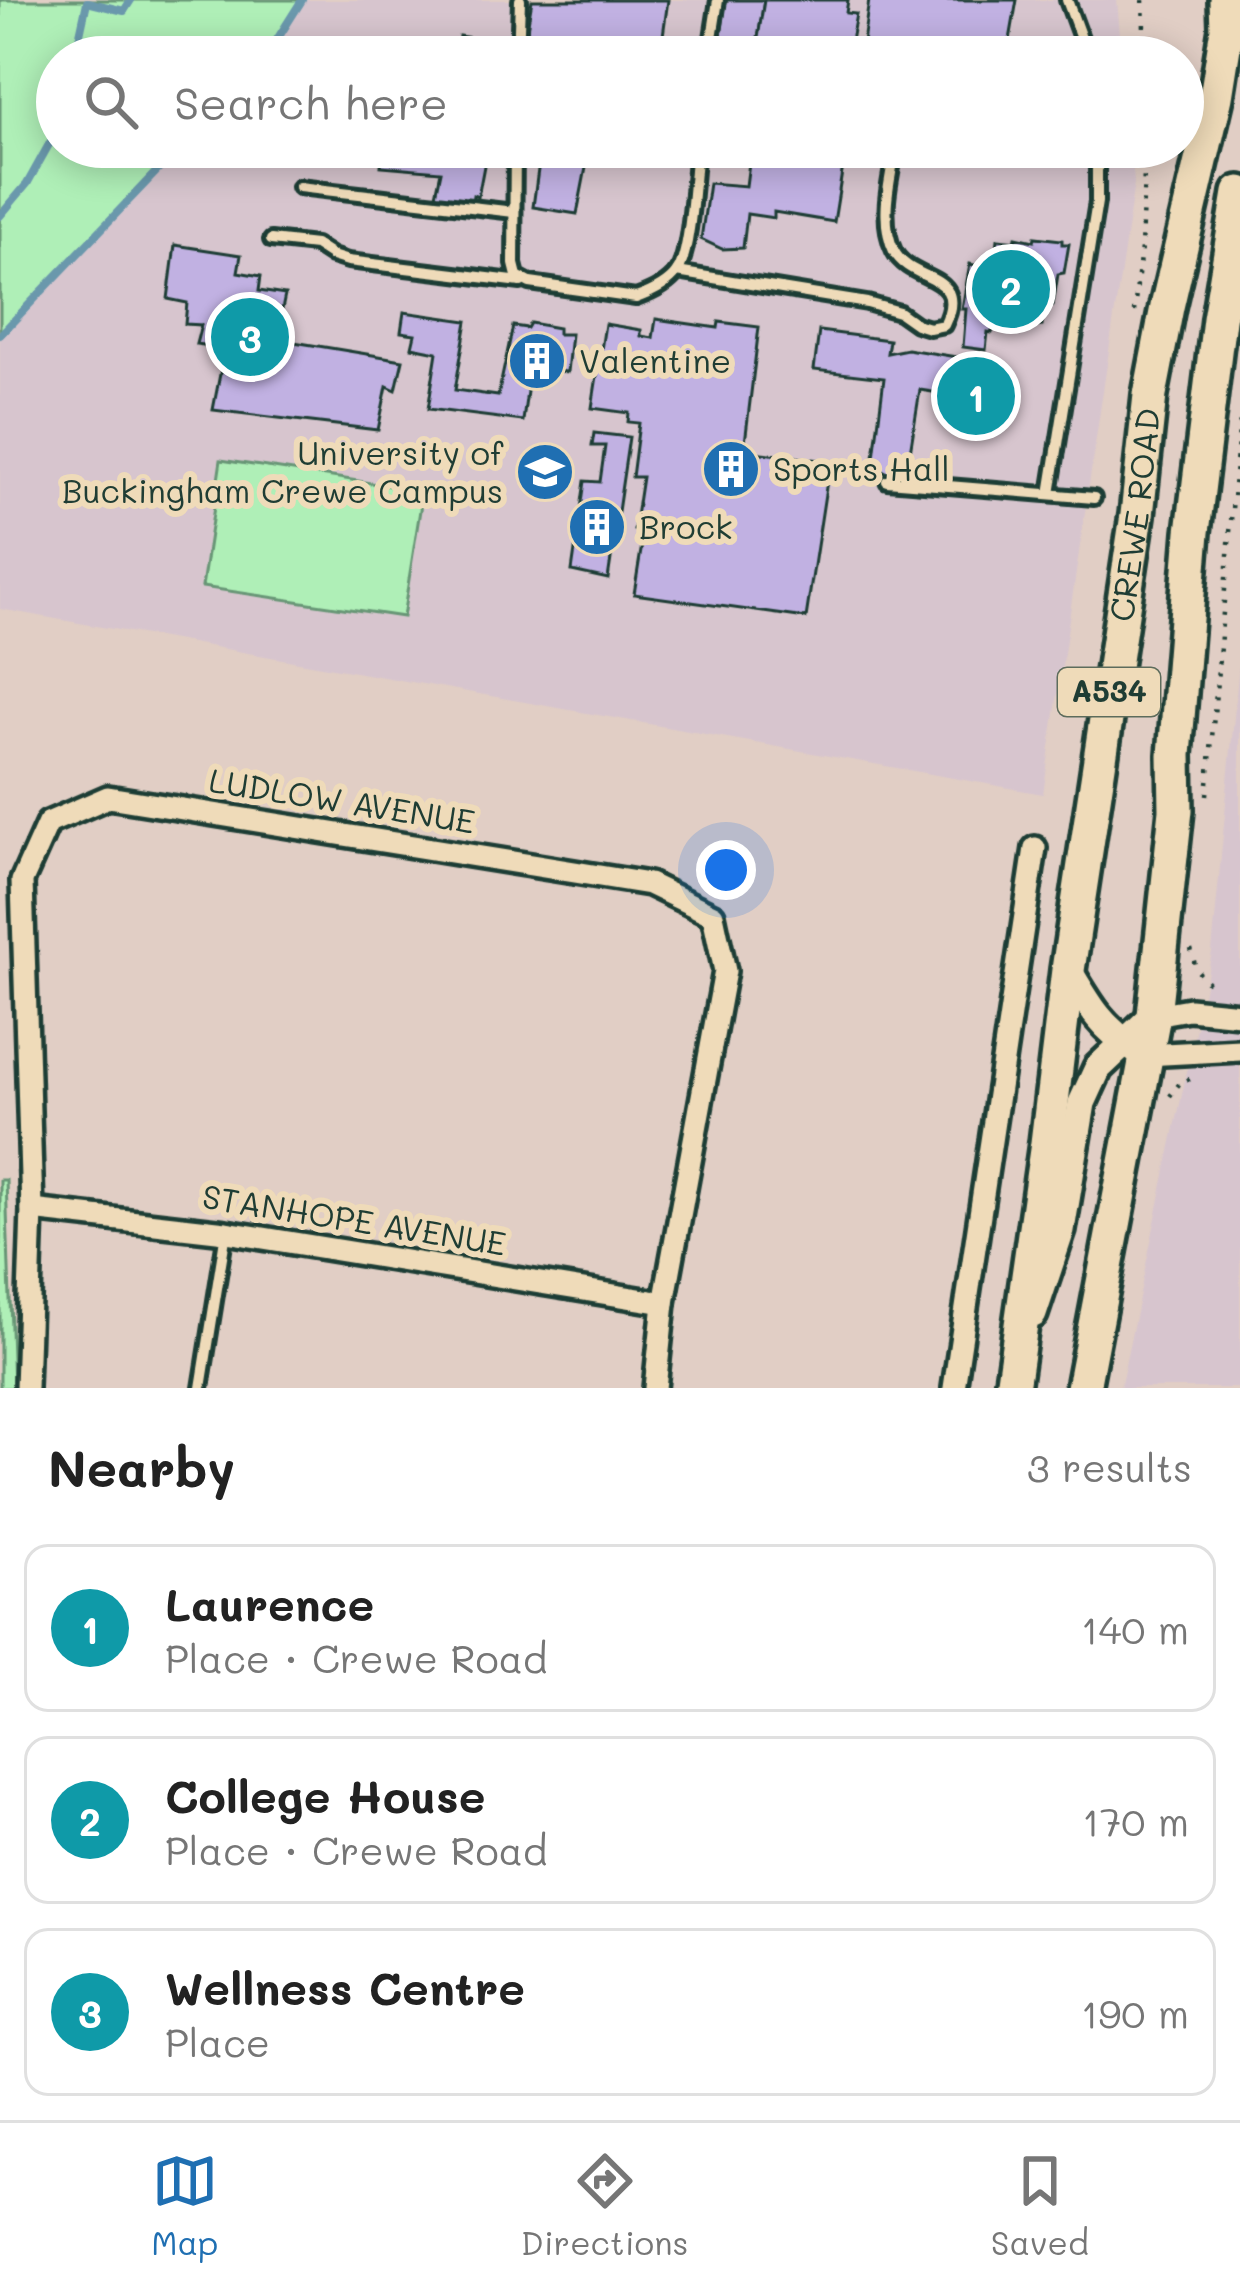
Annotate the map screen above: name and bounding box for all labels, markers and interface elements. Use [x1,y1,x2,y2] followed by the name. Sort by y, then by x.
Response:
[36,36,1204,168] search box
[78,69,144,135] icon: search
[174,73,448,131] text: Search here
[972,244,1050,334] pin: 2
[211,292,289,382] pin: 3
[506,330,568,392] building icon: Valentine
[579,338,731,381] place label: Valentine
[937,351,1015,441] pin: 1
[1098,406,1168,624] street label: CREWE ROAD
[62,430,504,511] place label: University of Buckingham Crewe Campus
[700,438,762,500] building icon: Sports Hall
[514,441,576,503] school or university icon: University of Buckingham Crewe Campus
[773,446,950,489] place label: Sports Hall
[566,496,628,558] building icon: Brock
[639,504,733,547] place label: Brock
[1058,668,1160,716] road number: A534
[206,757,478,842] street label: LUDLOW AVENUE
[696,840,756,900] your location
[199,1173,509,1264] street label: STANHOPE AVENUE
[48,1433,235,1500] text: Nearby
[1027,1441,1192,1492] text: 3 results
[165,1574,374,1632] text: Laurence
[81,1603,99,1654] text: 1
[1081,1603,1189,1654] text: 140 m
[165,1632,548,1683] text: Place · Crewe Road
[165,1766,486,1824] text: College House
[79,1795,101,1846] text: 2
[1082,1795,1189,1846] text: 170 m
[165,1824,548,1875] text: Place · Crewe Road
[165,1958,525,2016] text: Wellness Centre
[78,1987,102,2038] text: 3
[1081,1987,1189,2038] text: 190 m
[165,2016,270,2067] text: Place
[151,2148,218,2263] tab: Map
[521,2148,688,2263] tab: Directions
[991,2148,1089,2263] tab: Saved

